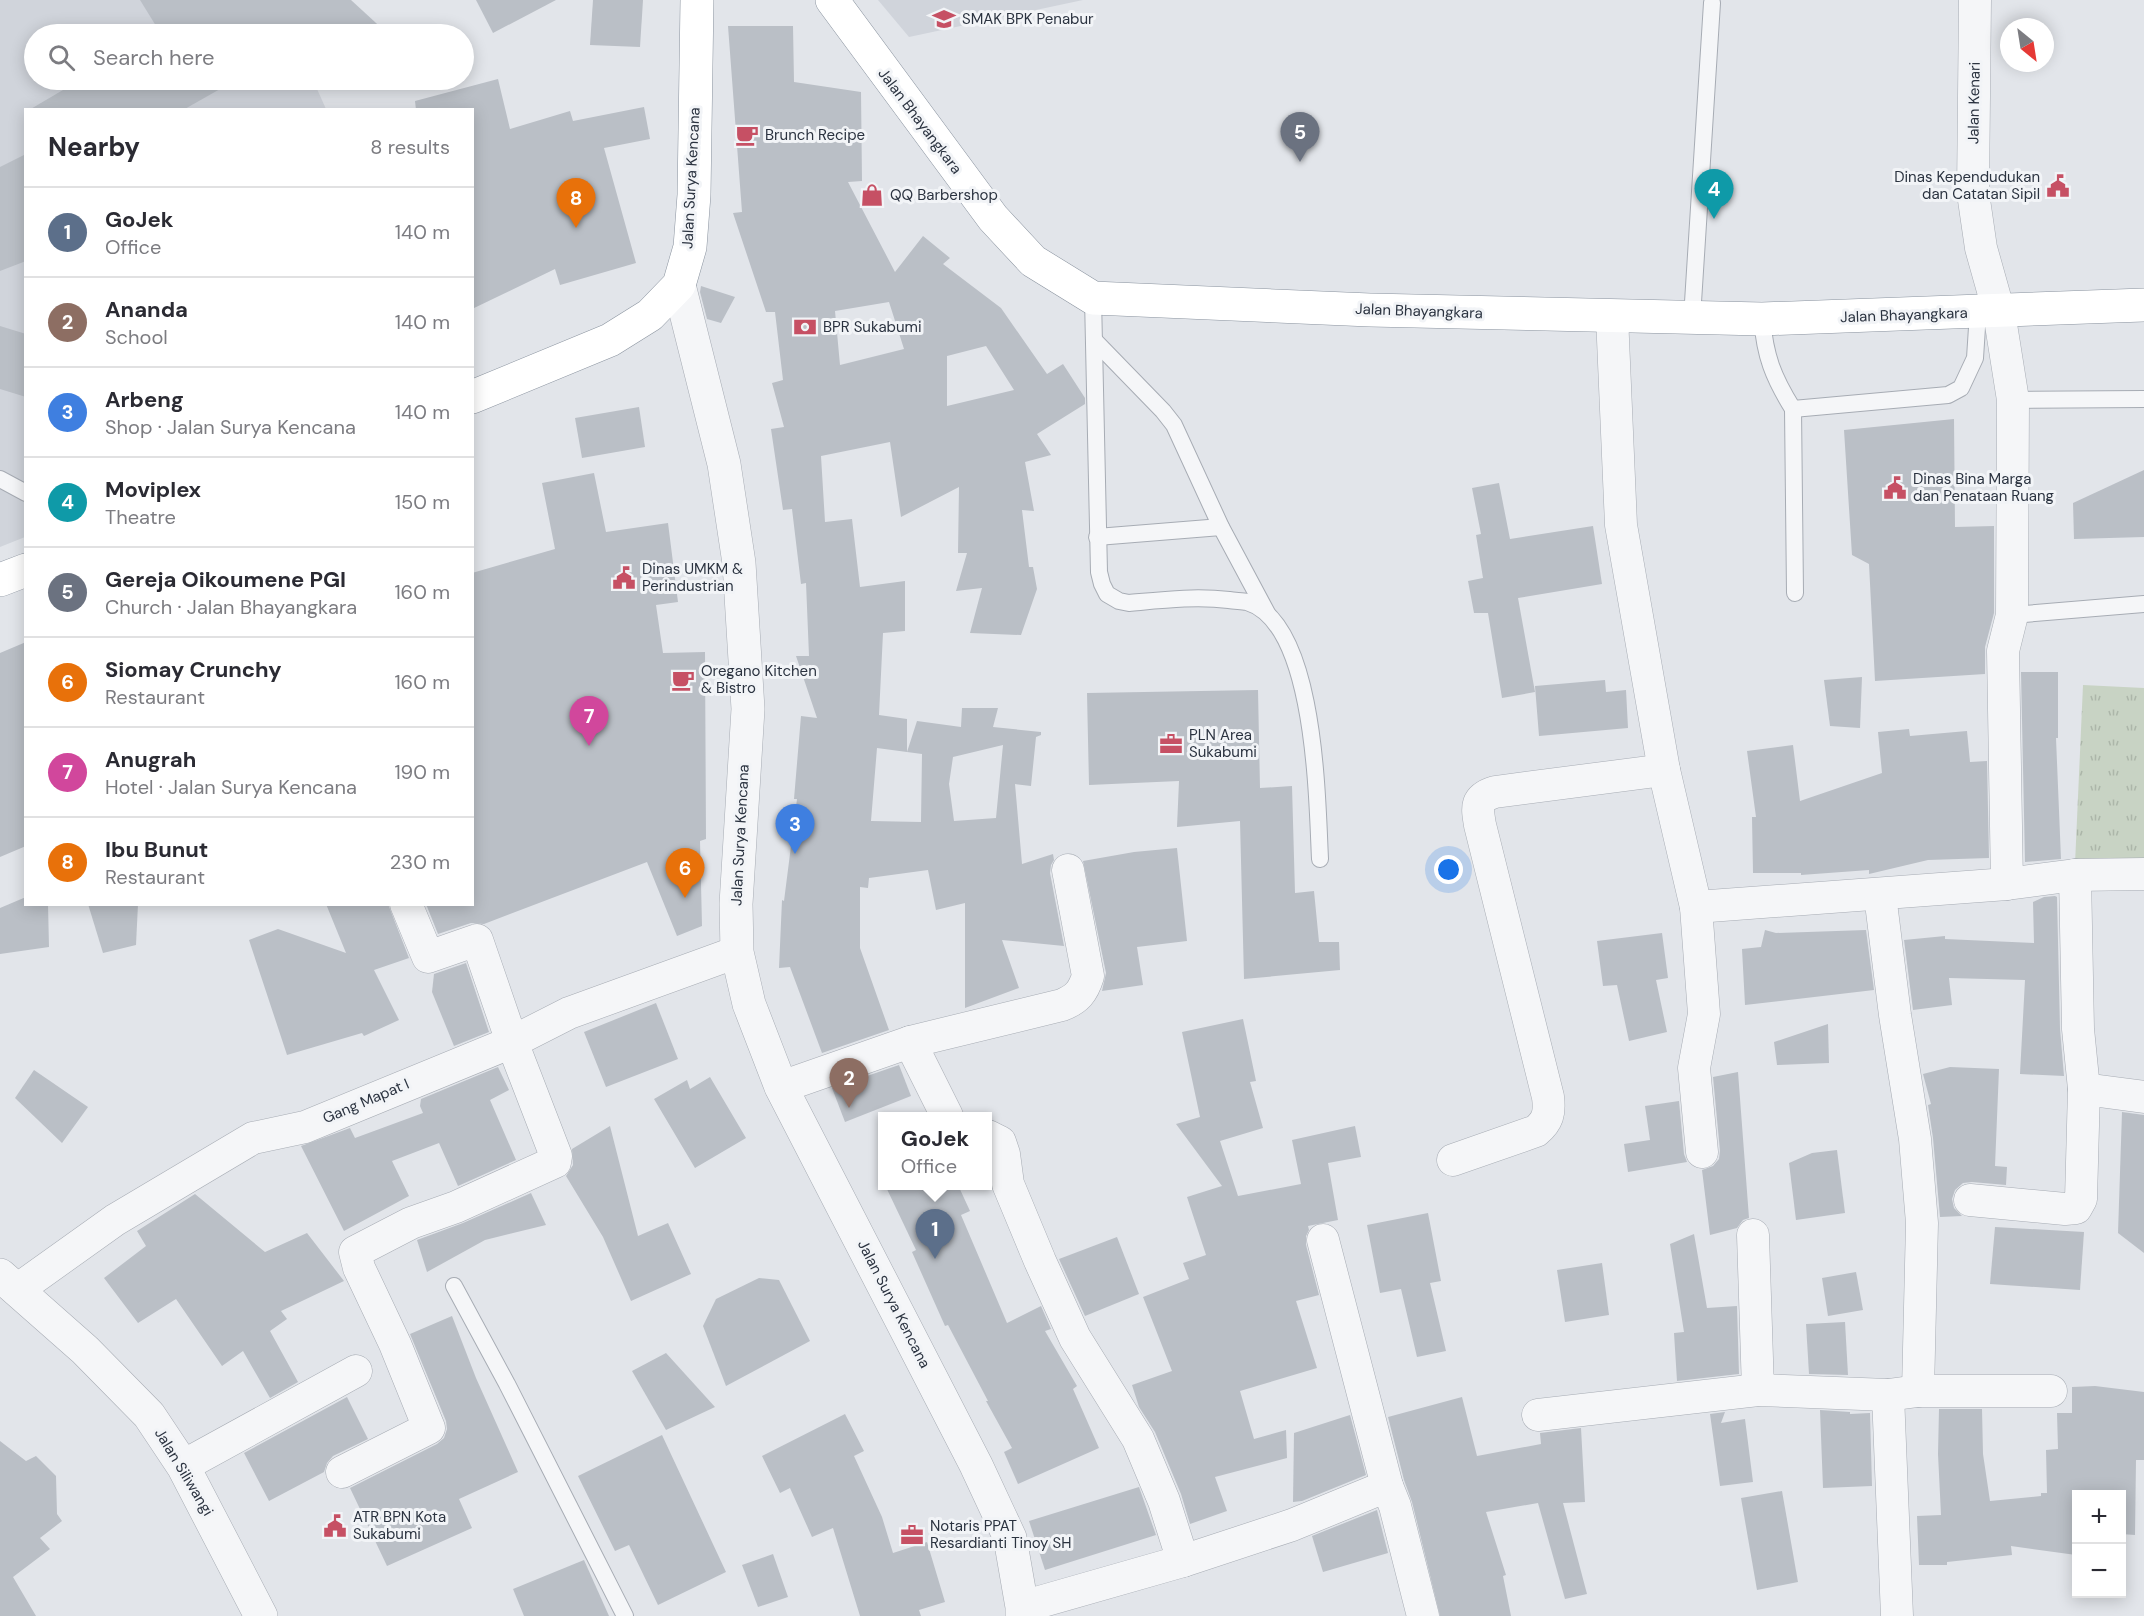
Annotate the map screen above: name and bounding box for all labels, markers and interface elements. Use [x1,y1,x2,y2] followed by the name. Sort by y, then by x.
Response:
[931,6,957,32] school or university icon: SMAK BPK Penabur
[962,9,1094,29] place label: SMAK BPK Penabur
[2000,18,2054,72] north arrow
[24,24,474,90] search box
[45,41,78,74] icon: search
[93,43,214,72] text: Search here
[1963,62,1985,144] street label: Jalan Kenari
[874,64,966,178] street label: Jalan Bhayangkara
[677,107,705,249] street label: Jalan Surya Kencana
[1280,112,1320,162] pin: 5
[734,122,760,148] cafe icon: Brunch Recipe
[765,125,865,145] place label: Brunch Recipe
[48,130,140,164] text: Nearby
[370,134,450,160] text: 8 results
[1894,167,2040,204] place label: Dinas Kependudukan dan Catatan Sipil
[1694,170,1734,219] pin: 4
[2045,173,2071,199] public building icon: Dinas Kependudukan dan Catatan Sipil
[556,178,596,228] pin: 8
[859,182,885,208] shop icon: QQ Barbershop
[890,185,998,205] place label: QQ Barbershop
[105,205,173,234] text: GoJek
[64,219,71,245] text: 1
[395,219,450,245] text: 140 m
[105,234,161,260] text: Office
[105,295,188,324] text: Ananda
[1355,299,1483,323] street label: Jalan Bhayangkara
[1840,303,1968,327] street label: Jalan Bhayangkara
[62,309,73,335] text: 2
[395,309,450,335] text: 140 m
[792,314,818,340] bank icon: BPR Sukabumi
[823,317,922,337] place label: BPR Sukabumi
[105,324,168,350] text: School
[105,385,184,414] text: Arbeng
[61,399,74,425] text: 3
[395,399,450,425] text: 140 m
[105,414,356,440] text: Shop · Jalan Surya Kencana
[1913,469,2054,506] place label: Dinas Bina Marga dan Penataan Ruang
[105,475,201,504] text: Moviplex
[1882,475,1908,501] public building icon: Dinas Bina Marga dan Penataan Ruang
[61,489,74,515] text: 4
[395,489,450,515] text: 150 m
[105,504,176,530] text: Theatre
[642,559,743,596] place label: Dinas UMKM & Perindustrian
[105,565,346,594] text: Gereja Oikoumene PGI
[611,565,637,591] public building icon: Dinas UMKM & Perindustrian
[61,579,74,605] text: 5
[394,579,450,605] text: 160 m
[105,594,357,620] text: Church · Jalan Bhayangkara
[105,655,282,684] text: Siomay Crunchy
[701,661,817,698] place label: Oregano Kitchen & Bistro
[670,667,696,693] cafe icon: Oregano Kitchen & Bistro
[61,669,74,695] text: 6
[394,669,450,695] text: 160 m
[105,684,205,710] text: Restaurant
[570,696,608,746] pin: 7
[1189,725,1257,762] place label: PLN Area Sukabumi
[1158,731,1184,757] office icon: PLN Area Sukabumi
[105,745,196,774] text: Anugrah
[62,759,73,785] text: 7
[394,759,450,785] text: 190 m
[726,764,754,906] street label: Jalan Surya Kencana
[105,774,357,800] text: Hotel · Jalan Surya Kencana
[776,804,814,854] pin: 3
[105,835,208,864] text: Ibu Bunut
[666,848,704,898] pin: 6
[61,849,74,875] text: 8
[390,849,450,875] text: 230 m
[1434,855,1463,884] your location
[105,864,205,890] text: Restaurant
[830,1058,868,1108] pin: 2
[320,1074,412,1128] street label: Gang Mapat I
[878,1112,992,1190] popup
[901,1124,969,1153] text: GoJek
[901,1153,957,1179] text: Office
[916,1210,954,1259] pin: 1
[853,1236,935,1372] street label: Jalan Surya Kencana
[150,1424,218,1520] street label: Jalan Siliwangi
[2072,1490,2126,1598] map controls
[2072,1490,2126,1544] button: +
[353,1507,446,1544] place label: ATR BPN Kota Sukabumi
[322,1513,348,1539] public building icon: ATR BPN Kota Sukabumi
[930,1516,1071,1553] place label: Notaris PPAT Resardianti Tinoy SH
[899,1522,925,1548] office icon: Notaris PPAT Resardianti Tinoy SH
[2072,1544,2126,1598] button: −

